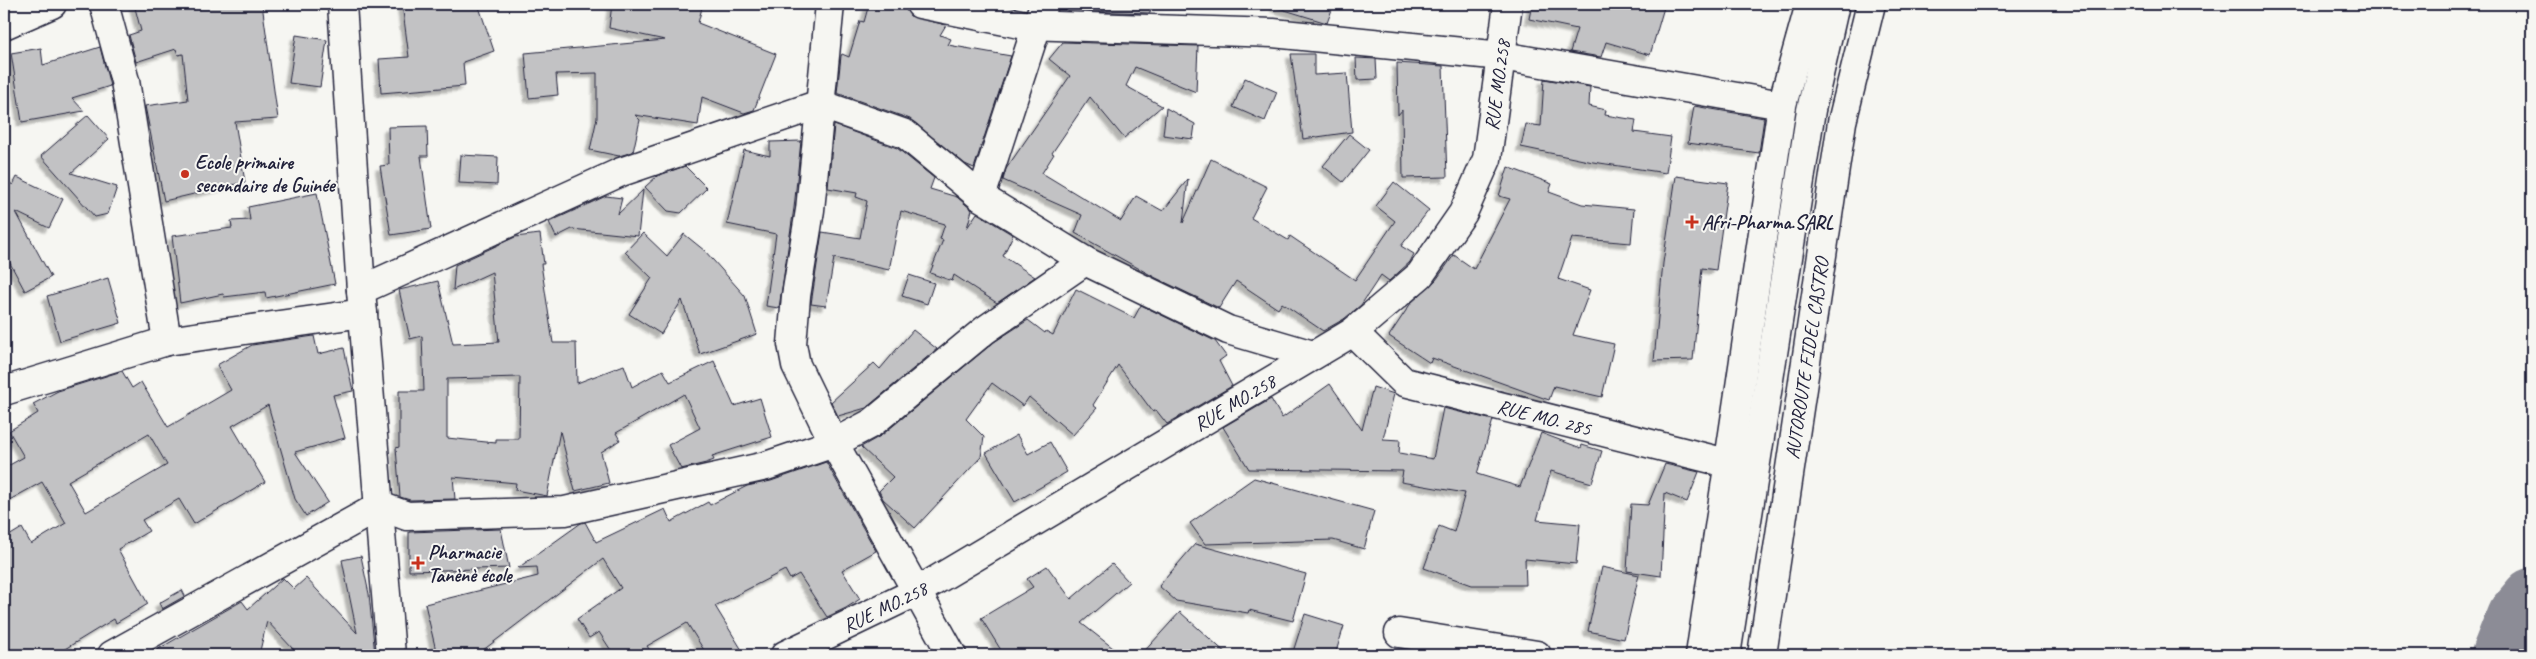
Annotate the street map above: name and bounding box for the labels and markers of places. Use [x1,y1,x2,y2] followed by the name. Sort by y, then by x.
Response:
[195,150,337,198] place label: Ecole primaire secondaire de Guinée
[179,168,191,180] marker: Ecole primaire secondaire de Guinée
[1702,210,1834,235] place label: Afri-Pharma.SARL
[1686,216,1698,228] marker: Afri-Pharma.SARL
[428,540,513,588] place label: Pharmacie Tanènè école
[412,557,424,569] marker: Pharmacie Tanènè école

